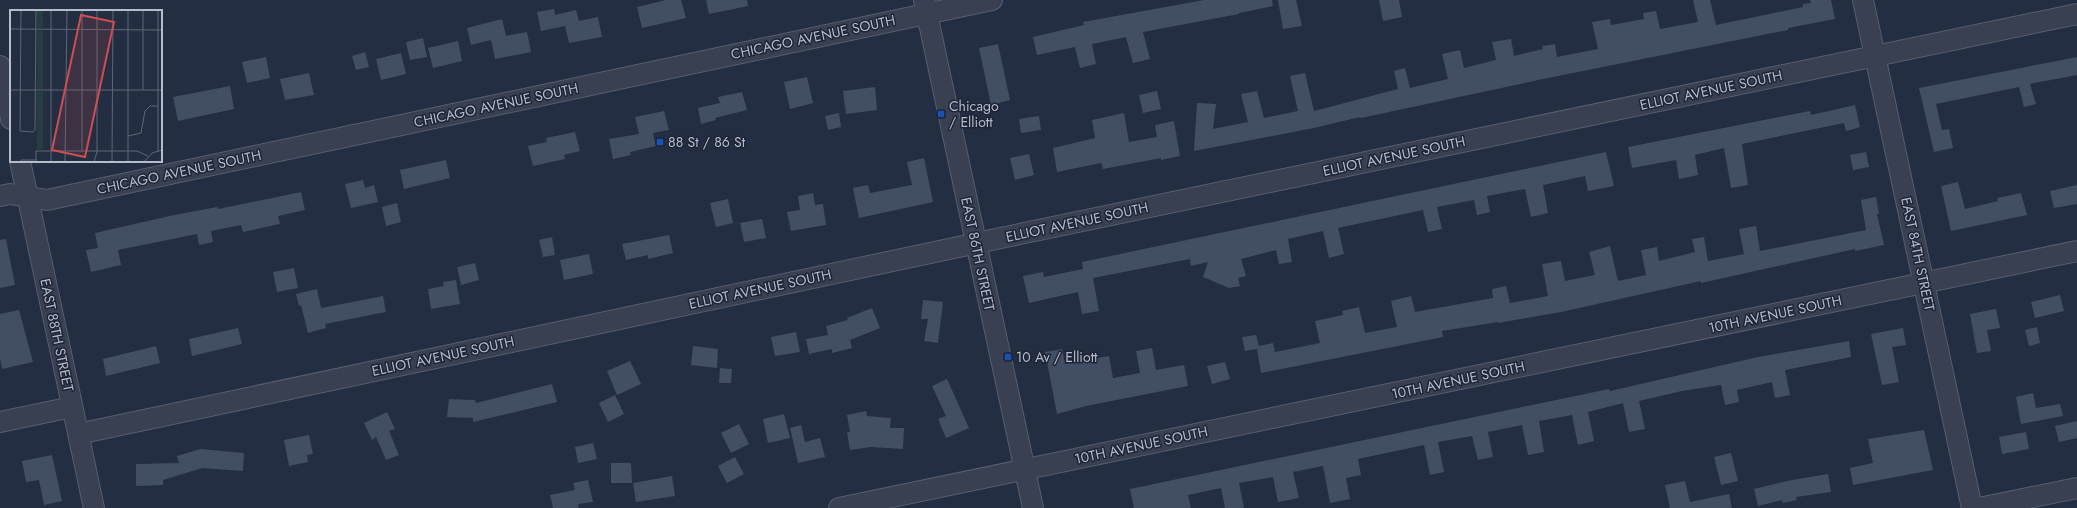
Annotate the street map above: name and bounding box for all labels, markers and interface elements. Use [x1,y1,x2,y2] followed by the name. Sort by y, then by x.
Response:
[10,10,162,162] inset map
[729,10,897,64] street label: CHICAGO AVENUE SOUTH
[1638,65,1784,115] street label: ELLIOT AVENUE SOUTH
[412,78,580,132] street label: CHICAGO AVENUE SOUTH
[949,96,999,132] place label: Chicago / Elliott
[936,109,946,119] marker: Chicago / Elliott
[1321,131,1467,181] street label: ELLIOT AVENUE SOUTH
[668,132,746,152] place label: 88 St / 86 St
[655,137,665,147] marker: 88 St / 86 St
[95,145,263,199] street label: CHICAGO AVENUE SOUTH
[956,195,1000,313] street label: EAST 86TH STREET
[1896,195,1940,313] street label: EAST 84TH STREET
[1004,197,1150,247] street label: ELLIOT AVENUE SOUTH
[687,264,833,314] street label: ELLIOT AVENUE SOUTH
[35,277,79,394] street label: EAST 88TH STREET
[1707,290,1843,338] street label: 10TH AVENUE SOUTH
[370,331,516,381] street label: ELLIOT AVENUE SOUTH
[1016,347,1098,367] place label: 10 Av / Elliott
[1003,352,1013,362] marker: 10 Av / Elliott
[1390,356,1526,404] street label: 10TH AVENUE SOUTH
[1073,421,1209,469] street label: 10TH AVENUE SOUTH

